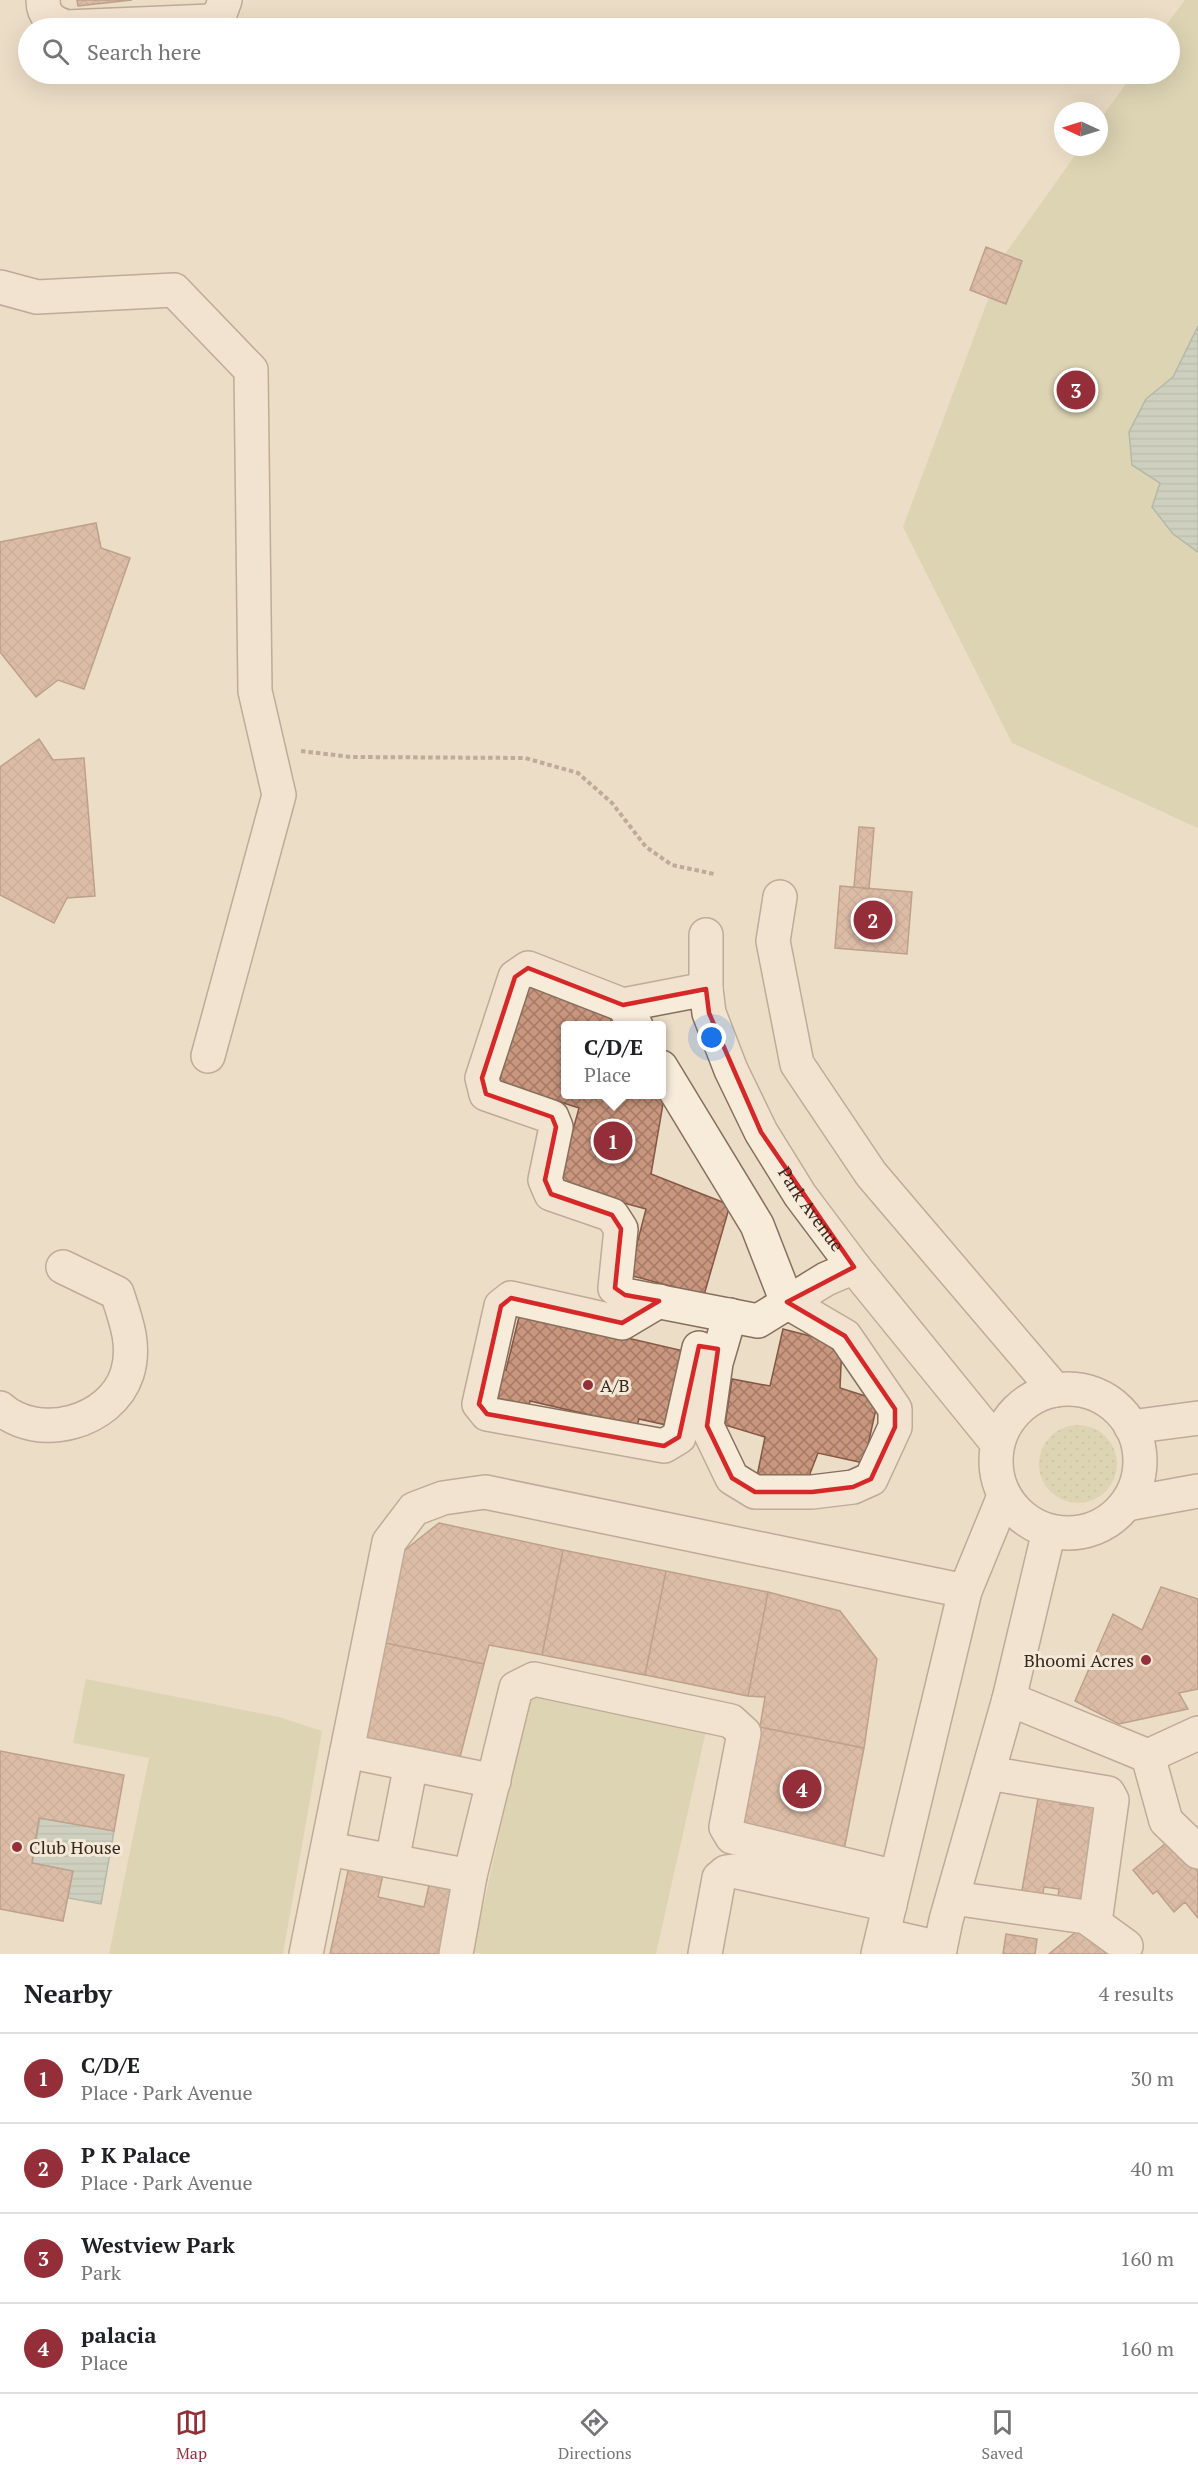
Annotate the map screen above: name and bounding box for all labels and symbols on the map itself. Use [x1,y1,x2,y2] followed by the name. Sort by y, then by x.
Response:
[1054,102,1108,156] north arrow
[1056,368,1096,412] pin: 3
[854,898,892,942] pin: 2
[697,1023,726,1052] your location
[594,1118,632,1164] pin: 1
[773,1162,850,1256] street label: Park Avenue
[600,1373,630,1397] place label: A/B
[581,1378,595,1392] marker: A/B
[1024,1648,1134,1672] place label: Bhoomi Acres
[1139,1653,1153,1667] marker: Bhoomi Acres
[782,1766,822,1812] pin: 4
[29,1835,121,1859] place label: Club House
[10,1840,24,1854] marker: Club House

